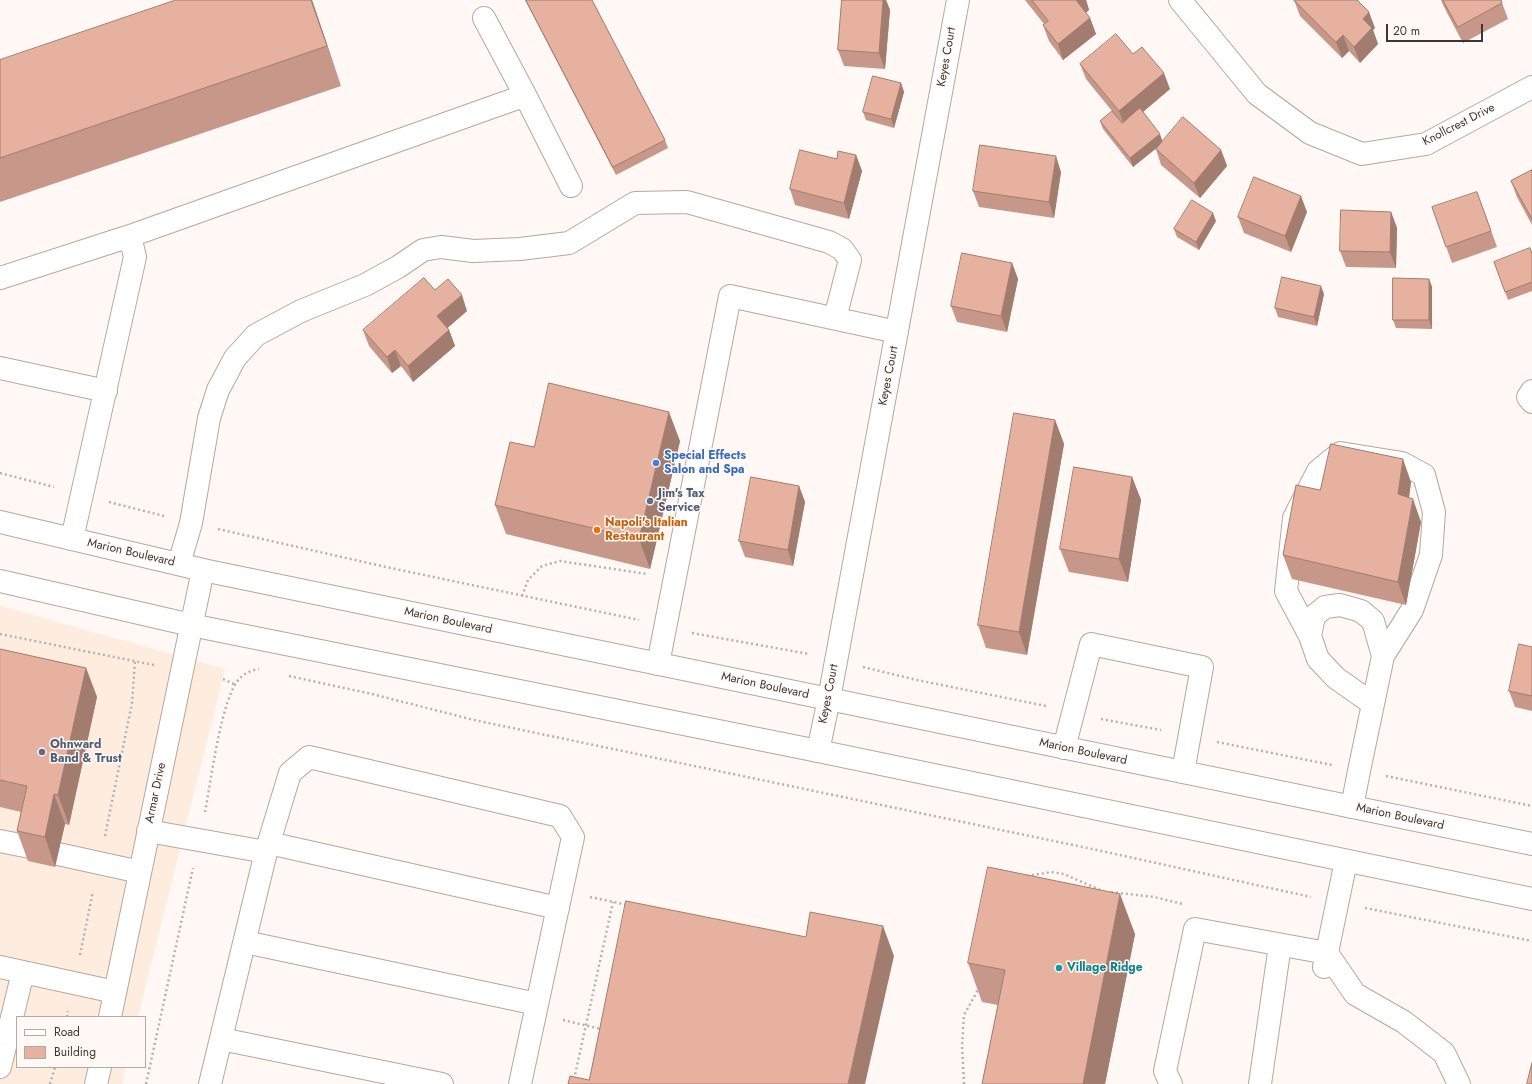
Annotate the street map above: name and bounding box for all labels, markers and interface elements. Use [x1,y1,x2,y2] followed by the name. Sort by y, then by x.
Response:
[1388,16,1485,42] scale bar
[1393,22,1420,40] text: 20 m
[935,26,959,88] street label: Keyes Court
[1421,101,1497,149] street label: Knollcrest Drive
[876,345,902,407] street label: Keyes Court
[664,449,746,477] place label: Special Effects Salon and Spa
[651,458,661,468] marker: Special Effects Salon and Spa
[658,487,705,515] place label: Jim's Tax Service
[645,496,655,506] marker: Jim's Tax Service
[605,516,688,544] place label: Napoli's Italian Restaurant
[592,525,602,535] marker: Napoli's Italian Restaurant
[86,536,176,570] street label: Marion Boulevard
[403,605,493,637] street label: Marion Boulevard
[816,663,842,725] street label: Keyes Court
[720,670,810,702] street label: Marion Boulevard
[1038,736,1128,768] street label: Marion Boulevard
[50,738,122,766] place label: Ohnward Band & Trust
[37,747,47,757] marker: Ohnward Band & Trust
[143,761,169,825] street label: Armar Drive
[1355,801,1445,833] street label: Marion Boulevard
[1067,961,1143,975] place label: Village Ridge
[1054,963,1064,973] marker: Village Ridge
[16,1016,146,1068] legend
[54,1023,80,1041] text: Road
[54,1043,96,1061] text: Building

